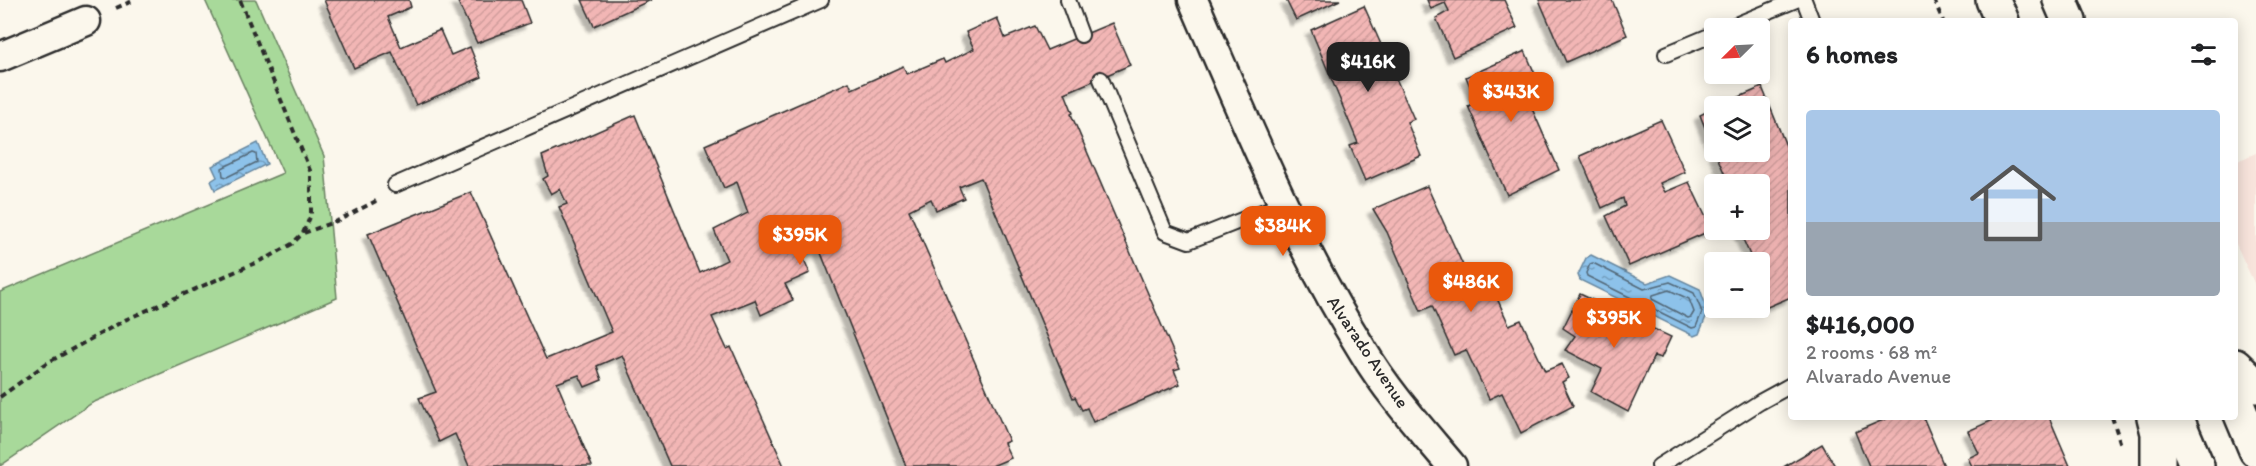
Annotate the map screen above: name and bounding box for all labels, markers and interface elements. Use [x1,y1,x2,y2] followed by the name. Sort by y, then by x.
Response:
[1704,18,1770,84] north arrow
[1704,18,1770,318] map controls
[1806,38,1898,70] text: 6 homes
[2187,38,2220,71] icon: filters
[1326,42,1410,93] pin: $416K
[1341,49,1395,73] text: $416K
[1469,72,1553,123] pin: $343K
[1483,79,1539,103] text: $343K
[1704,96,1770,162] button: layers
[1959,149,2067,257] icon: home
[1704,174,1770,240] button: +
[1241,206,1325,257] pin: $384K
[1255,213,1311,237] text: $384K
[758,215,842,266] pin: $395K
[773,222,827,246] text: $395K
[1704,252,1770,318] button: −
[1429,262,1513,313] pin: $486K
[1443,269,1499,293] text: $486K
[1322,292,1414,412] street label: Alvarado Avenue
[1572,298,1656,349] pin: $395K
[1587,305,1641,329] text: $395K
[1806,308,1915,340] text: $416,000
[1806,340,1937,364] text: 2 rooms · 68 m²
[1806,364,1951,388] text: Alvarado Avenue

